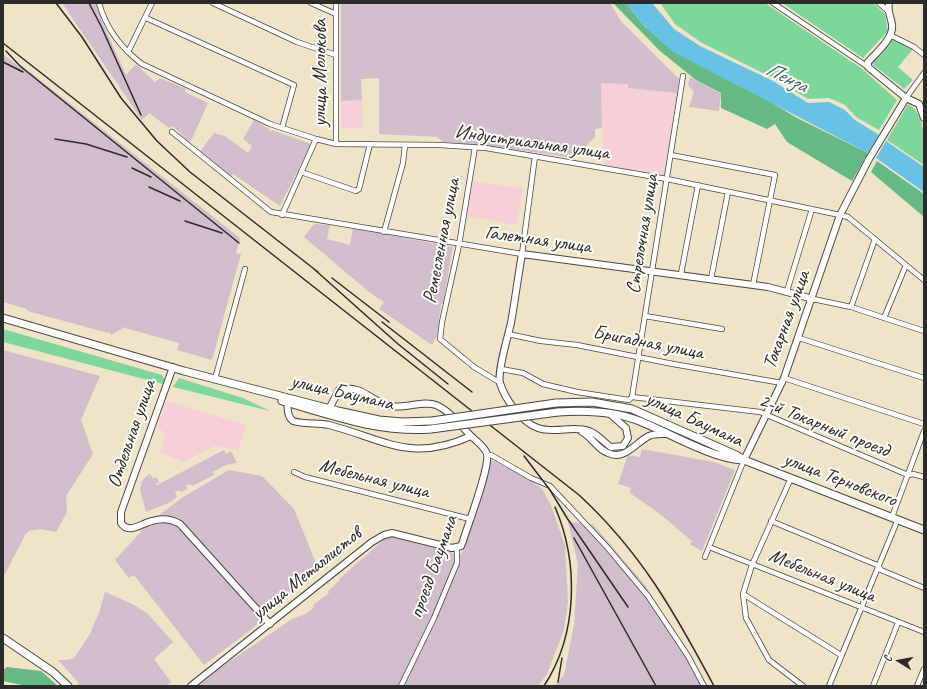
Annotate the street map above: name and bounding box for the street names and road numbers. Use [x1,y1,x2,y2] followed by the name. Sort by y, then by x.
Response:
[309,19,333,127] street label: улица Молокова
[453,120,611,166] street label: Индустриальная улица
[622,173,664,295] street label: Стрелочная улица
[418,177,466,305] street label: Ремесленная улица
[483,221,593,259] street label: Галетная улица
[758,267,816,373] street label: Токарная улица
[591,321,705,365] street label: Бригадная улица
[288,370,396,416] street label: улица Баумана
[102,377,162,491] street label: Отдельная улица
[642,387,746,453] street label: улица Баумана
[755,389,893,463] street label: 2-й Токарный проезд
[780,447,900,513] street label: улица Терновского
[316,454,432,504] street label: Мебельная улица
[404,512,464,622] street label: проезд Баумана
[247,522,367,626] street label: улица Металлистов
[765,544,879,608] street label: Мебельная улица

